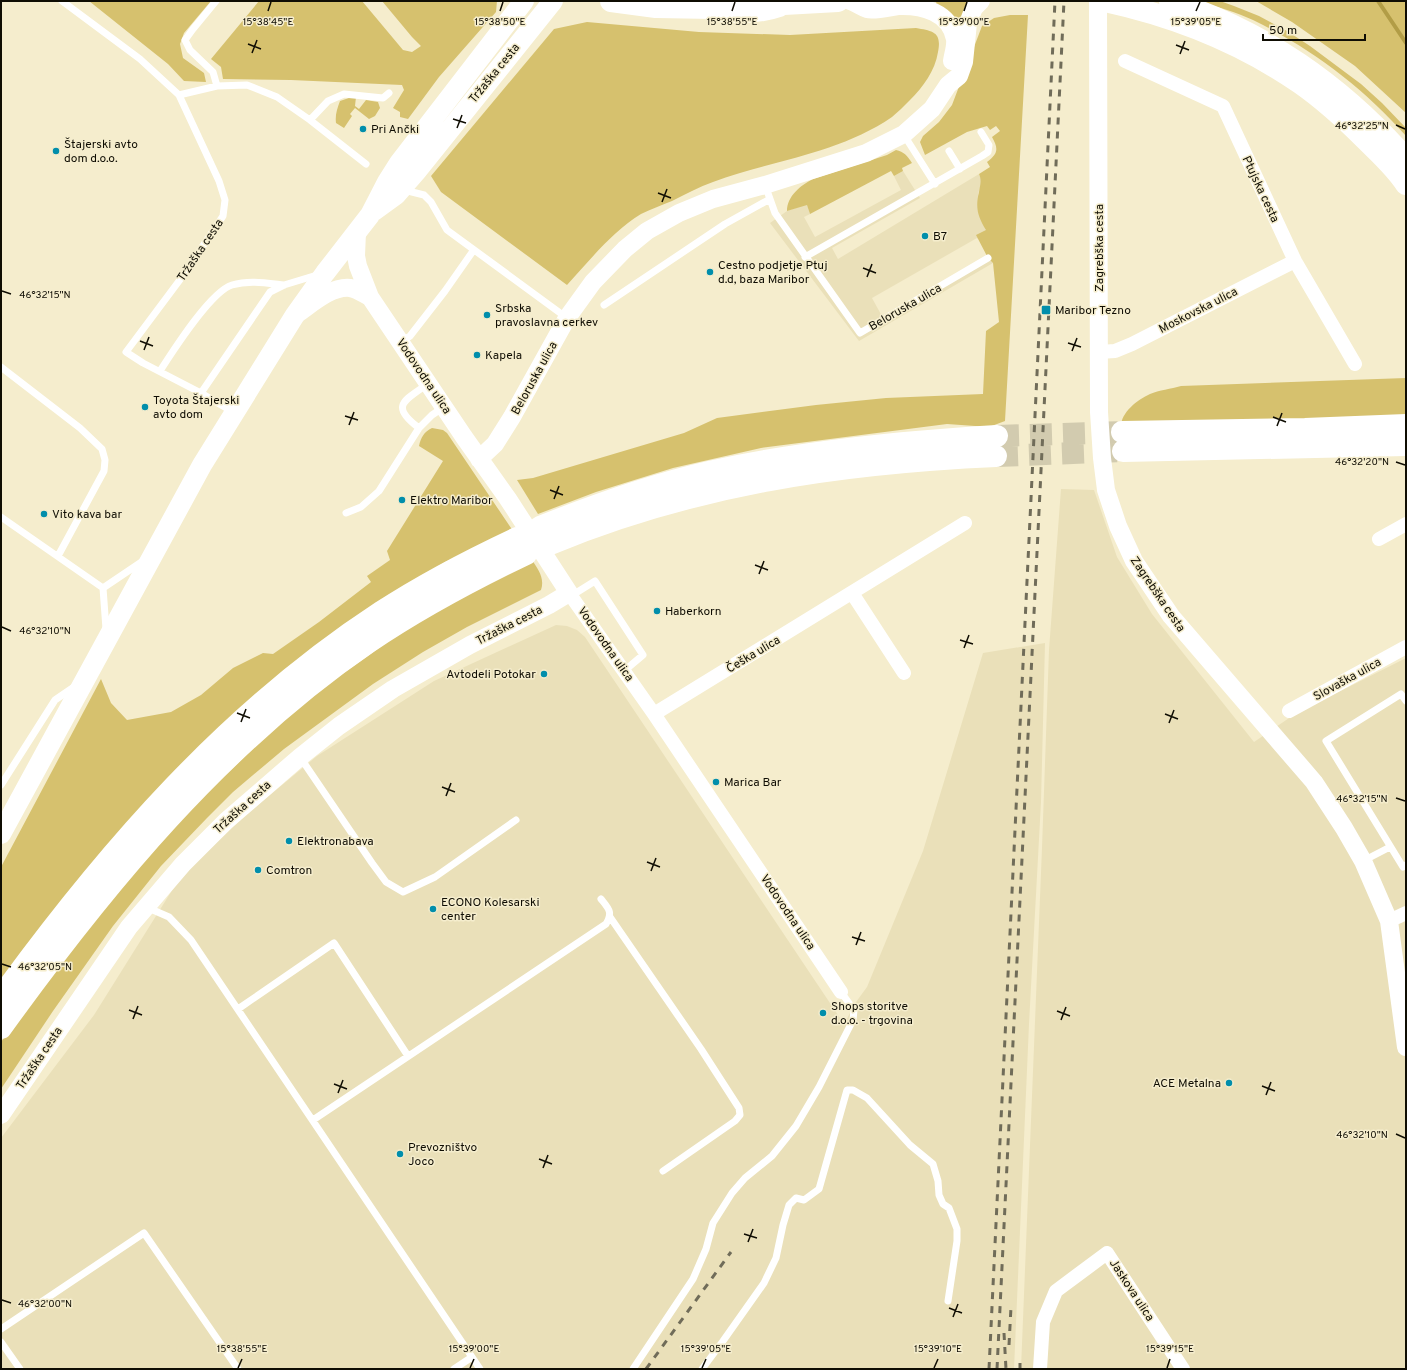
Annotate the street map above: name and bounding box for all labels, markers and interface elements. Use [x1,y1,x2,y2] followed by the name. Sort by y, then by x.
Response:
[243,16,293,29] text: 15°38'45"E
[475,16,525,29] text: 15°38'50"E
[707,16,757,29] text: 15°38'55"E
[939,16,989,29] text: 15°39'00"E
[1171,16,1221,29] text: 15°39'05"E
[1263,16,1365,42] scale bar
[1269,23,1297,39] text: 50 m
[466,40,524,107] street label: Tržaška cesta
[1335,120,1389,133] text: 46°32'25"N
[371,122,419,138] place label: Pri Ančki
[358,124,368,134] marker: Pri Ančki
[64,137,138,167] place label: Štajerski avto dom d.o.o.
[51,146,61,156] marker: Štajerski avto dom d.o.o.
[1238,154,1282,225] street label: Ptujska cesta
[1092,204,1108,292] street label: Zagrebška cesta
[174,216,228,285] street label: Tržaška cesta
[933,229,947,245] place label: B7
[920,231,930,241] marker: B7
[718,258,828,288] place label: Cestno podjetje Ptuj d.d, baza Maribor
[705,267,715,277] marker: Cestno podjetje Ptuj d.d, baza Maribor
[866,281,945,335] street label: Beloruska ulica
[1156,284,1241,338] street label: Moskovska ulica
[19,289,71,302] text: 46°32'15"N
[495,301,598,331] place label: Srbska pravoslavna cerkev
[1055,303,1131,319] place label: Maribor Tezno
[1040,304,1052,316] marker: Maribor Tezno
[482,310,492,320] marker: Srbska pravoslavna cerkev
[392,336,454,417] street label: Vodovodna ulica
[508,339,562,418] street label: Beloruska ulica
[485,348,522,364] place label: Kapela
[472,350,482,360] marker: Kapela
[153,393,239,423] place label: Toyota Štajerski avto dom
[140,402,150,412] marker: Toyota Štajerski avto dom
[1335,456,1389,469] text: 46°32'20"N
[410,493,493,509] place label: Elektro Maribor
[397,495,407,505] marker: Elektro Maribor
[52,507,123,523] place label: Vito kava bar
[39,509,49,519] marker: Vito kava bar
[1126,554,1188,636] street label: Zagrebška cesta
[474,602,545,649] street label: Tržaška cesta
[573,604,637,685] street label: Vodovodna ulica
[665,604,721,620] place label: Haberkorn
[652,606,662,616] marker: Haberkorn
[19,625,71,638] text: 46°32'10"N
[724,633,783,677] street label: Češka ulica
[1311,655,1384,705] street label: Slovaška ulica
[446,667,536,683] place label: Avtodeli Potokar
[539,669,549,679] marker: Avtodeli Potokar
[724,775,782,791] place label: Marica Bar
[711,777,721,787] marker: Marica Bar
[210,778,275,838] street label: Tržaška cesta
[1336,793,1388,806] text: 46°32'15"N
[297,834,374,850] place label: Elektronabava
[284,836,294,846] marker: Elektronabava
[266,863,312,879] place label: Comtron
[253,865,263,875] marker: Comtron
[756,872,818,953] street label: Vodovodna ulica
[441,895,539,925] place label: ECONO Kolesarski center
[428,904,438,914] marker: ECONO Kolesarski center
[18,961,72,974] text: 46°32'05"N
[831,999,913,1029] place label: Shops storitve d.o.o. - trgovina
[818,1008,828,1018] marker: Shops storitve d.o.o. - trgovina
[13,1024,67,1093] street label: Tržaška cesta
[1153,1076,1221,1092] place label: ACE Metalna
[1224,1078,1234,1088] marker: ACE Metalna
[1336,1129,1388,1142] text: 46°32'10"N
[408,1140,478,1170] place label: Prevozništvo Joco
[395,1149,405,1159] marker: Prevozništvo Joco
[1105,1256,1157,1325] street label: Jaskova ulica
[18,1298,72,1311] text: 46°32'00"N
[217,1343,267,1356] text: 15°38'55"E
[449,1343,499,1356] text: 15°39'00"E
[681,1343,731,1356] text: 15°39'05"E
[914,1343,962,1356] text: 15°39'10"E
[1146,1343,1194,1356] text: 15°39'15"E

